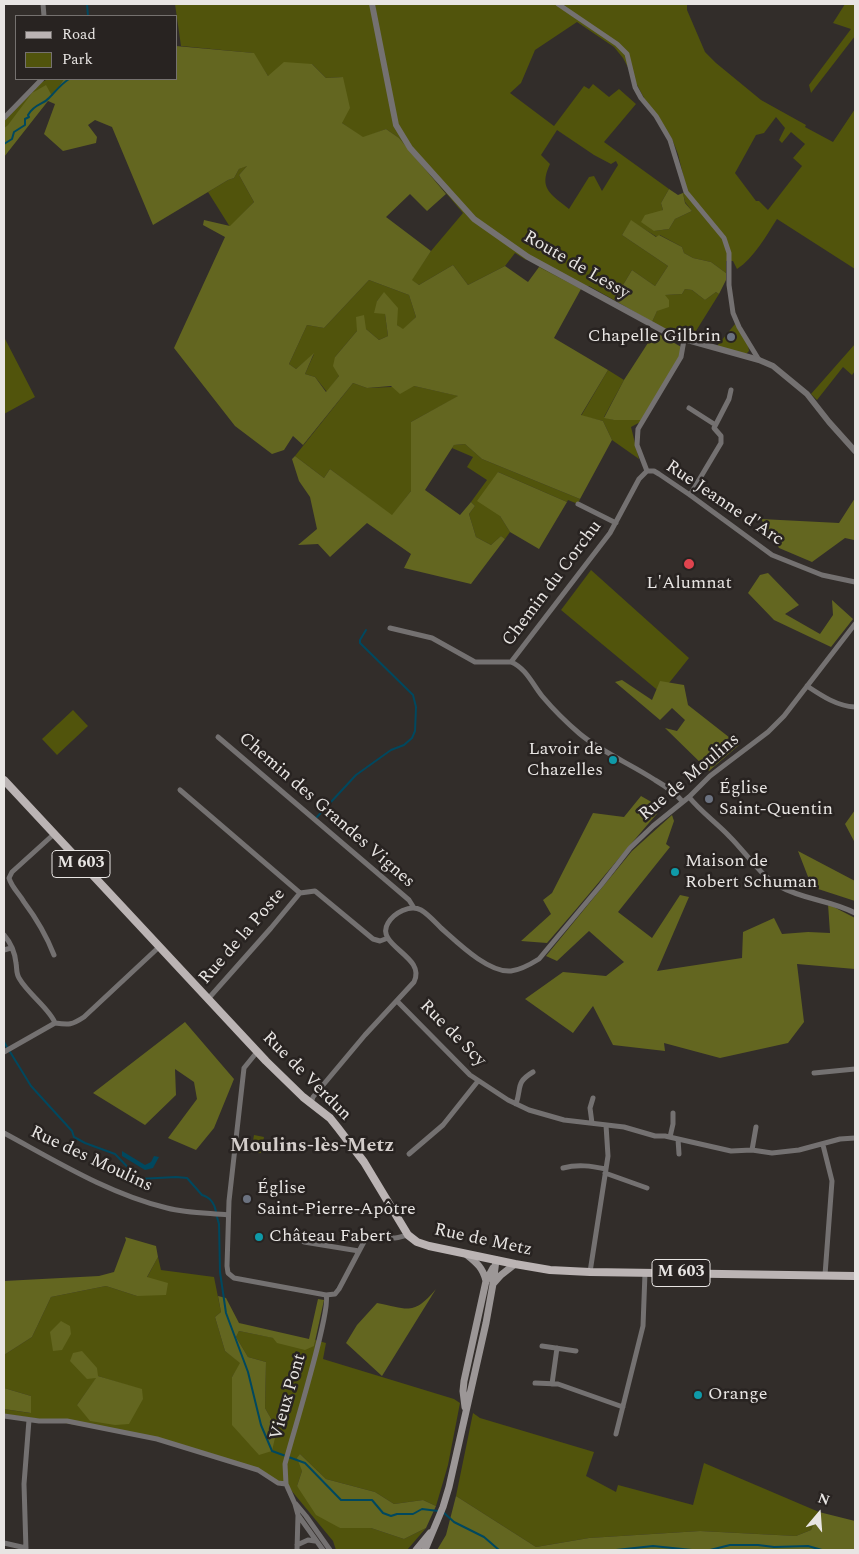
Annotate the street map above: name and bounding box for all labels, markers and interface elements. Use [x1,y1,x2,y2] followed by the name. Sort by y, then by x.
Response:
[15,15,178,80] legend
[62,23,96,46] text: Road
[62,48,93,71] text: Park
[519,227,633,305] street label: Route de Lessy
[588,326,721,348] place label: Chapelle Gilbrin
[725,331,737,343] marker: Chapelle Gilbrin
[661,457,787,551] street label: Rue Jeanne d'Arc
[499,517,607,651] street label: Chemin du Corchu
[682,557,696,571] marker: L'Alumnat
[646,573,732,595] place label: L'Alumnat
[234,729,418,893] street label: Chemin des Grandes Vignes
[635,730,745,826] street label: Rue de Moulins
[527,739,603,782] place label: Lavoir de Chazelles
[607,754,619,766] marker: Lavoir de Chazelles
[719,778,833,821] place label: Église Saint-Quentin
[703,793,715,805] marker: Église Saint-Quentin
[52,851,110,878] road number: M 603
[685,851,817,894] place label: Maison de Robert Schuman
[669,866,681,878] marker: Maison de Robert Schuman
[195,884,291,990] street label: Rue de la Poste
[414,996,490,1072] street label: Rue de Scy
[257,1028,355,1126] street label: Rue de Verdun
[26,1122,156,1198] street label: Rue des Moulins
[230,1135,394,1159] district label: Moulins-lès-Metz
[257,1178,416,1220] place label: Église Saint-Pierre-Apôtre
[241,1193,253,1205] marker: Église Saint-Pierre-Apôtre
[432,1220,534,1262] street label: Rue de Metz
[269,1226,392,1248] place label: Château Fabert
[253,1231,265,1243] marker: Château Fabert
[652,1260,710,1286] road number: M 603
[266,1351,312,1443] street label: Vieux Pont
[708,1384,767,1406] place label: Orange
[692,1389,704,1401] marker: Orange
[815,1488,832,1511] text: N
[794,1489,844,1539] north arrow

